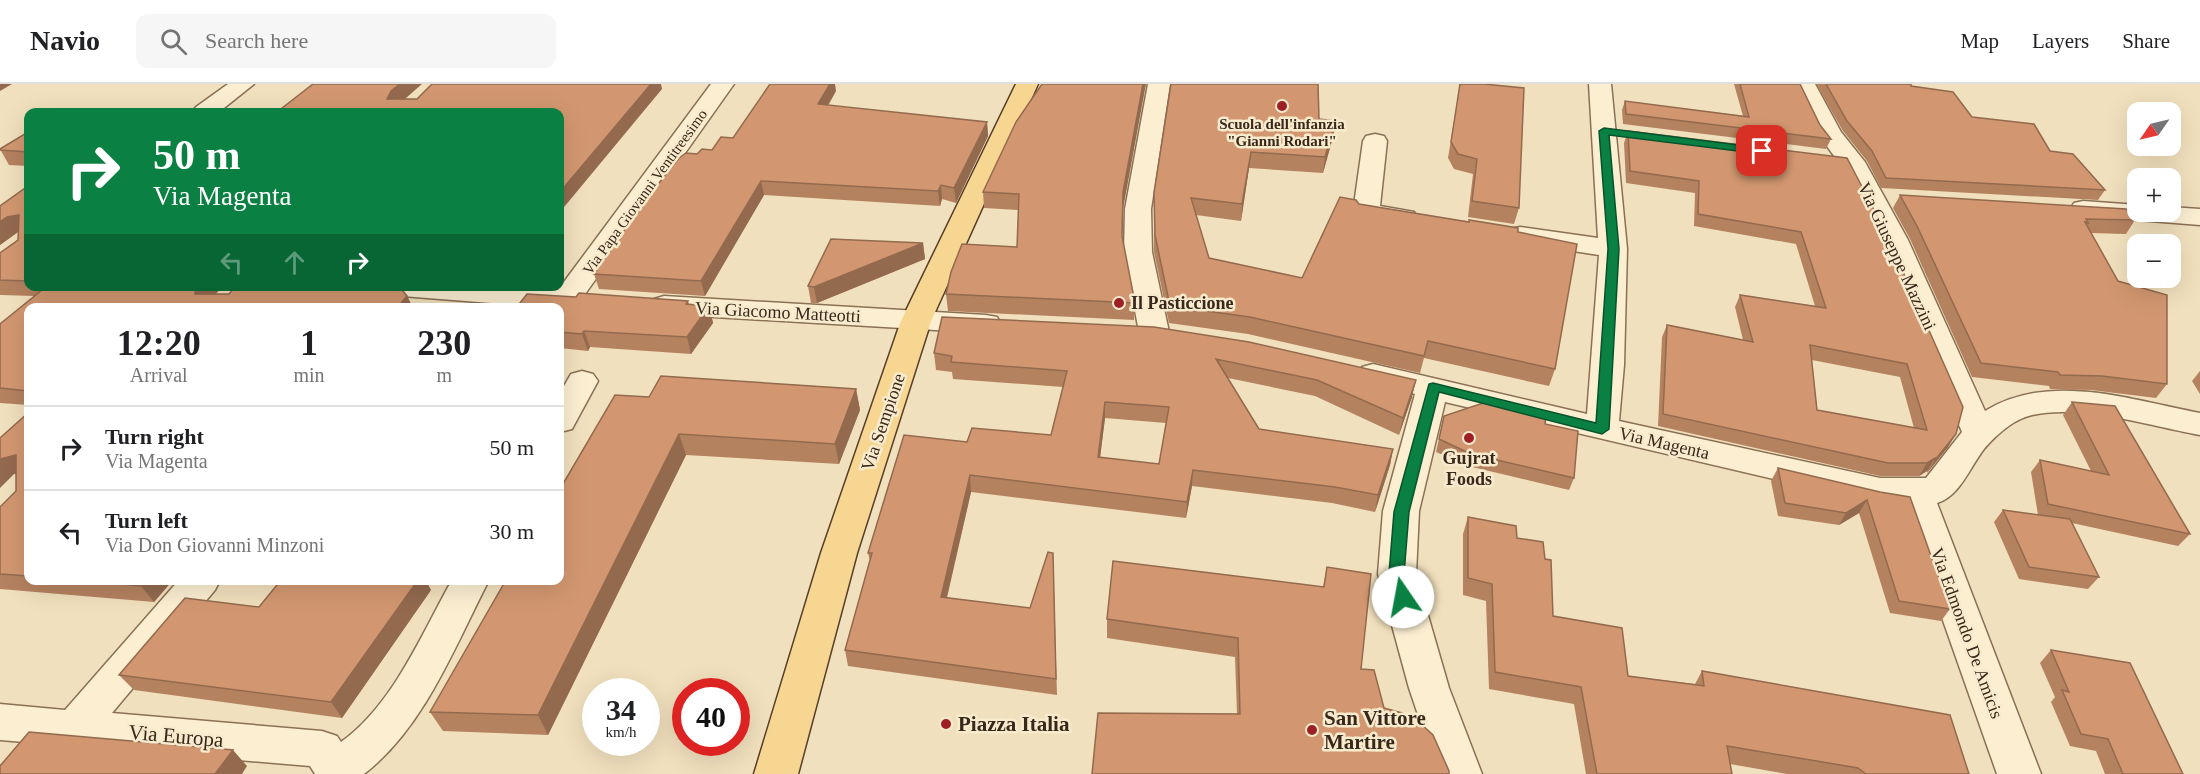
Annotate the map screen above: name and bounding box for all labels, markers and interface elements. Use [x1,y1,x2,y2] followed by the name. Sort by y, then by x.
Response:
[136,14,556,68] search box
[30,25,100,56] text: Navio
[157,25,190,58] icon: search
[205,28,308,53] text: Search here
[1961,29,1999,53] text: Map
[2032,29,2089,53] text: Layers
[2122,29,2170,53] text: Share
[1275,99,1289,113] marker: Scuola dell'infanzia "Gianni Rodari"
[2127,102,2181,156] north arrow
[2127,102,2181,288] map controls
[580,106,710,278] street label: Via Papa Giovanni Ventitreesimo
[1219,116,1345,149] place label: Scuola dell'infanzia "Gianni Rodari"
[1736,125,1787,176] pin
[54,132,132,210] icon: right
[153,132,241,178] text: 50 m
[1745,134,1778,167] icon: arrive
[2127,168,2181,222] button: +
[1854,179,1940,333] street label: Via Giuseppe Mazzini
[153,181,292,211] text: Via Magenta
[2127,234,2181,288] button: −
[215,246,248,279] icon: left
[278,246,311,279] icon: ahead
[341,246,374,279] icon: right
[1131,293,1233,313] place label: Il Pasticcione
[1112,296,1126,310] marker: Il Pasticcione
[695,298,861,326] street label: Via Giacomo Matteotti
[117,323,201,363] text: 12:20
[300,323,318,363] text: 1
[417,323,471,363] text: 230
[130,364,188,386] text: Arrival
[293,364,325,386] text: min
[437,364,452,386] text: m
[857,371,909,473] street label: Via Sempione
[1617,423,1711,463] street label: Via Magenta
[105,424,204,449] text: Turn right
[1462,431,1476,445] marker: Gujrat Foods
[54,432,87,465] icon: right
[489,435,534,460] text: 50 m
[1443,448,1496,489] place label: Gujrat Foods
[105,450,208,472] text: Via Magenta
[105,508,188,533] text: Turn left
[54,516,87,549] icon: left
[489,519,534,544] text: 30 m
[105,534,324,556] text: Via Don Giovanni Minzoni
[1927,545,2007,721] street label: Via Edmondo De Amicis
[1371,565,1435,629] position arrow
[672,678,750,756] speed limit sign: 40
[606,693,636,726] text: 34
[1324,706,1426,754] place label: San Vittore Martire
[958,712,1070,736] place label: Piazza Italia
[939,717,953,731] marker: Piazza Italia
[128,720,225,752] street label: Via Europa
[1305,723,1319,737] marker: San Vittore Martire
[606,724,636,740] text: km/h

